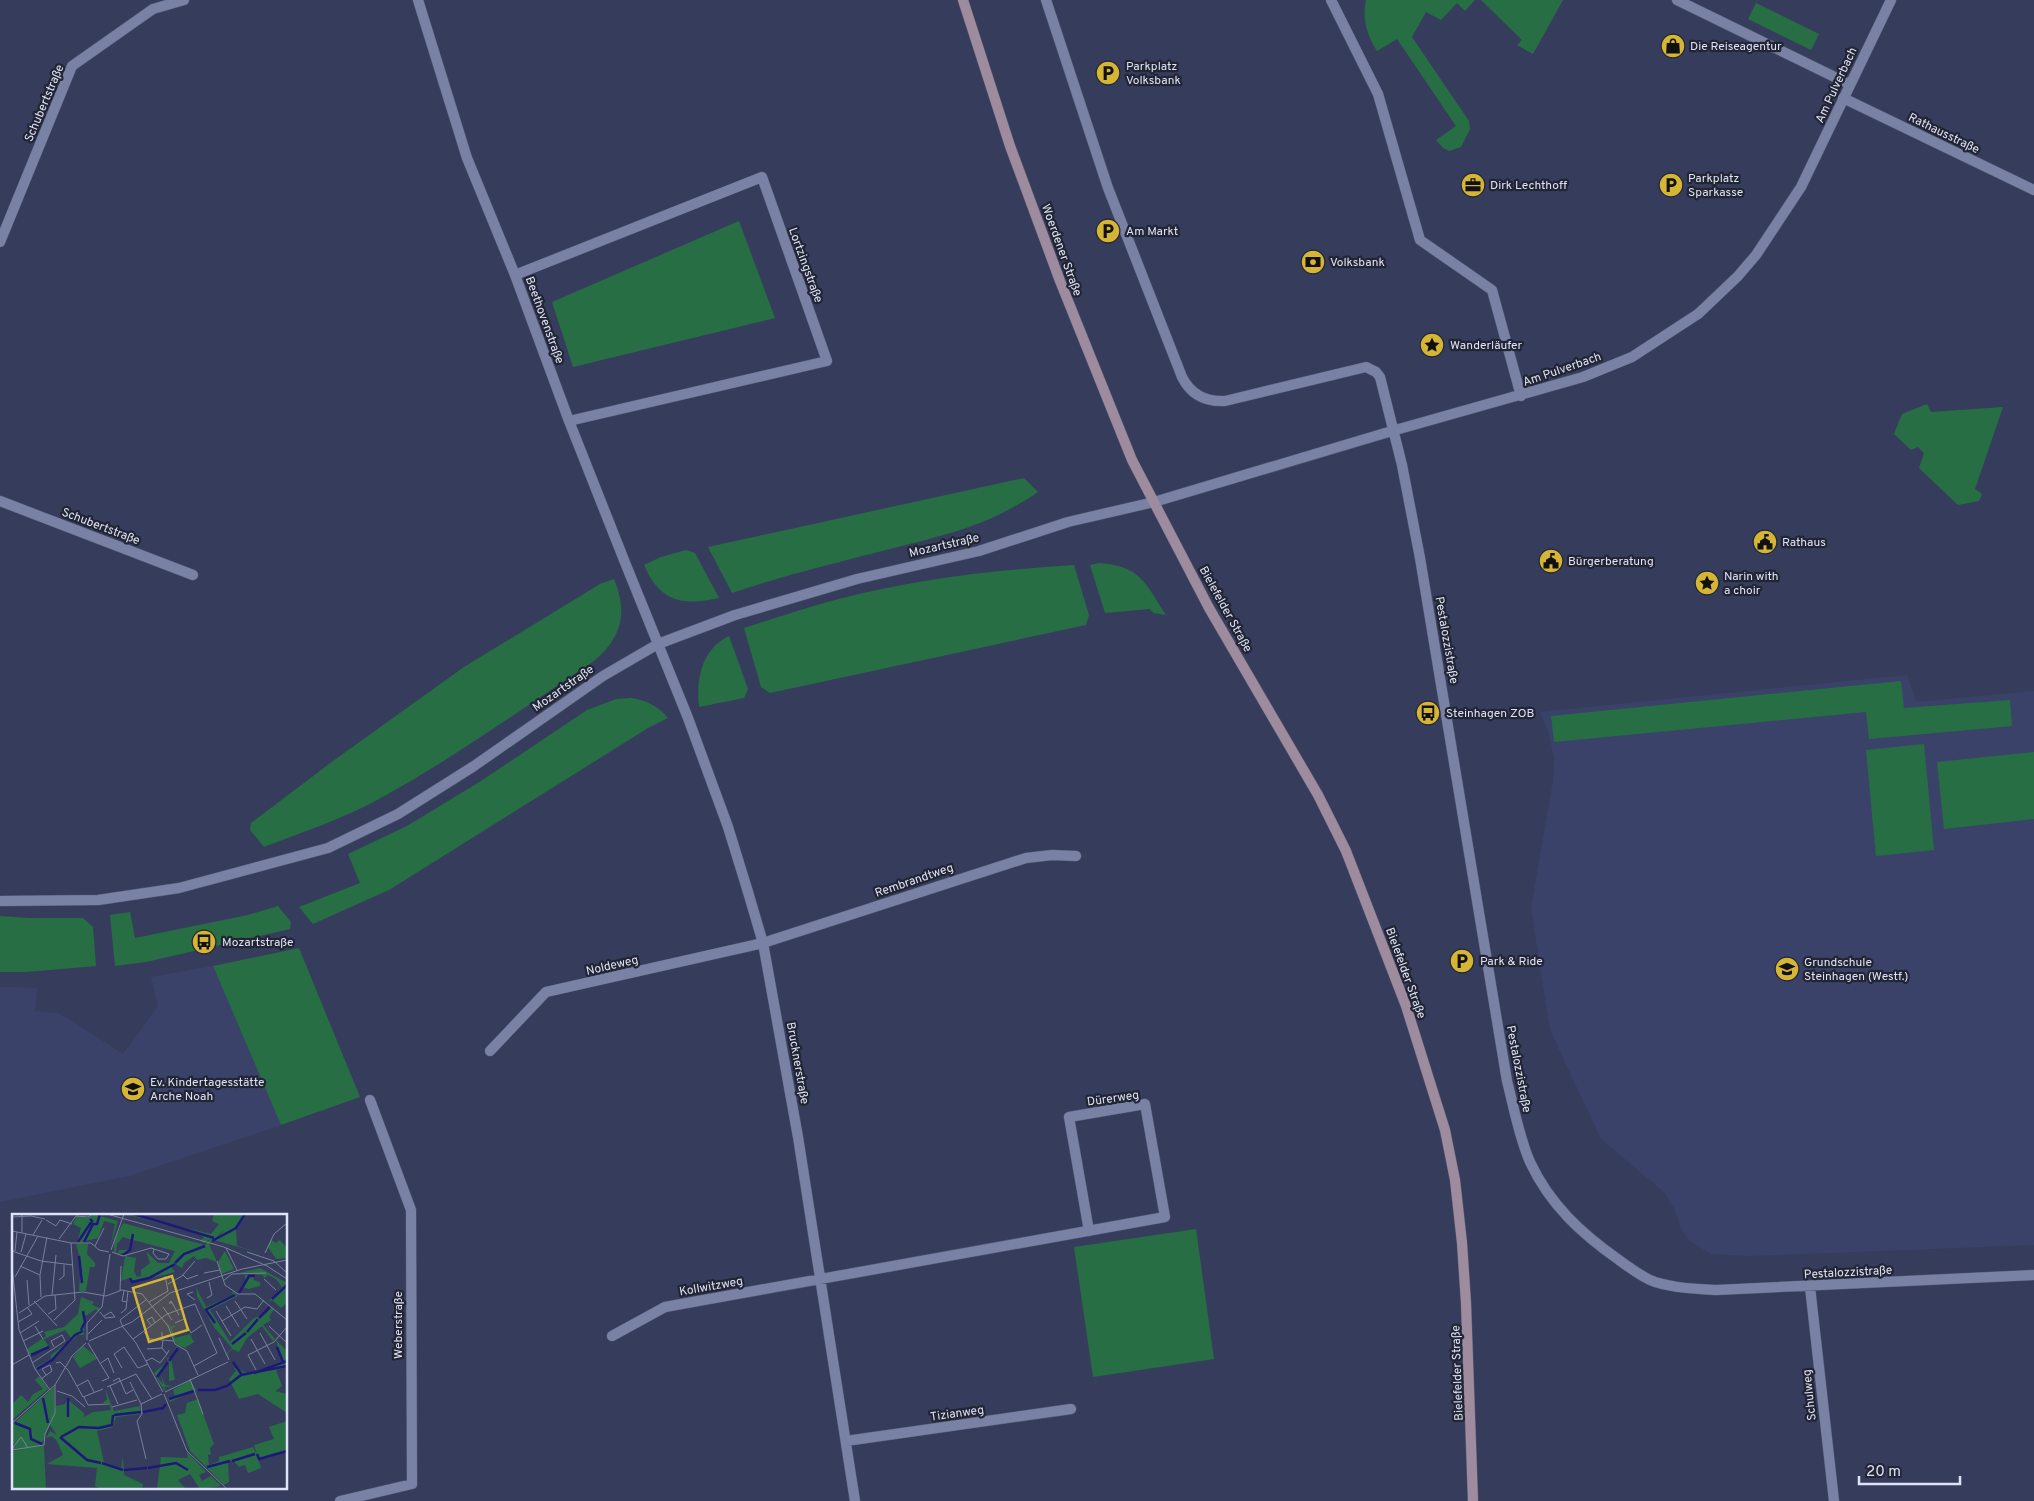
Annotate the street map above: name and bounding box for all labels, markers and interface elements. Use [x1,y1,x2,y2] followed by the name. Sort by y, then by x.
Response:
[1660,33,1686,59] shop icon: Die Reiseagentur
[1690,39,1782,55] place label: Die Reiseagentur
[1812,45,1861,126] street label: Am Pulverbach
[1126,59,1181,89] place label: Parkplatz Volksbank
[1095,60,1121,86] parking icon: Parkplatz Volksbank
[21,62,68,145] street label: Schubertstraße
[1905,110,1982,158] street label: Rathausstraße
[1688,171,1743,201] place label: Parkplatz Sparkasse
[1460,172,1486,198] office icon: Dirk Lechthoff
[1658,172,1684,198] parking icon: Parkplatz Sparkasse
[1490,178,1567,194] place label: Dirk Lechthoff
[1037,202,1085,299] street label: Woerdener Straße
[1095,218,1121,244] parking icon: Am Markt
[1126,224,1178,240] place label: Am Markt
[784,226,826,305] street label: Lortzingstraße
[1300,249,1326,275] bank icon: Volksbank
[1330,255,1385,271] place label: Volksbank
[521,275,567,366] street label: Beethovenstraße
[1419,332,1445,358] place icon: Wanderläufer
[1450,338,1523,354] place label: Wanderläufer
[1521,349,1604,391] street label: Am Pulverbach
[59,505,142,549] street label: Schubertstraße
[1752,529,1778,555] public building icon: Rathaus
[908,530,981,562] street label: Mozartstraße
[1782,535,1826,551] place label: Rathaus
[1538,548,1564,574] public building icon: Bürgerberatung
[1568,554,1654,570] place label: Bürgerberatung
[1195,564,1255,655] street label: Bielefelder Straße
[1724,569,1779,599] place label: Narin with a choir
[1694,570,1720,596] place icon: Narin with a choir
[1430,595,1462,685] street label: Pestalozzistraße
[530,662,597,716] street label: Mozartstraße
[1415,700,1441,726] bus stop icon: Steinhagen ZOB
[1446,706,1534,722] place label: Steinhagen ZOB
[873,860,956,902] street label: Rembrandtweg
[1381,926,1429,1021] street label: Bielefelder Straße
[191,929,217,955] bus stop icon: Mozartstraße
[222,935,293,951] place label: Mozartstraße
[1449,948,1475,974] parking icon: Park & Ride
[584,952,640,980] street label: Noldeweg
[1480,954,1543,970] place label: Park & Ride
[1804,955,1909,985] place label: Grundschule Steinhagen (Westf.)
[1774,956,1800,982] school or university icon: Grundschule Steinhagen (Westf.)
[782,1021,812,1105] street label: Brucknerstraße
[1502,1024,1534,1114] street label: Pestalozzistraße
[150,1075,265,1105] place label: Ev. Kindertagesstätte Arche Noah
[120,1076,146,1102] school or university icon: Ev. Kindertagesstätte Arche Noah
[1086,1087,1140,1111] street label: Dürerweg
[12,1214,288,1488] inset map
[1803,1263,1893,1283] street label: Pestalozzistraße
[678,1274,744,1300] street label: Kollwitzweg
[391,1291,407,1359] street label: Weberstraße
[1448,1325,1468,1421] street label: Bielefelder Straße
[1799,1368,1821,1421] street label: Schulweg
[929,1402,985,1426] street label: Tizianweg
[1859,1454,1960,1486] scale bar
[1866,1463,1901,1482] text: 20 m

